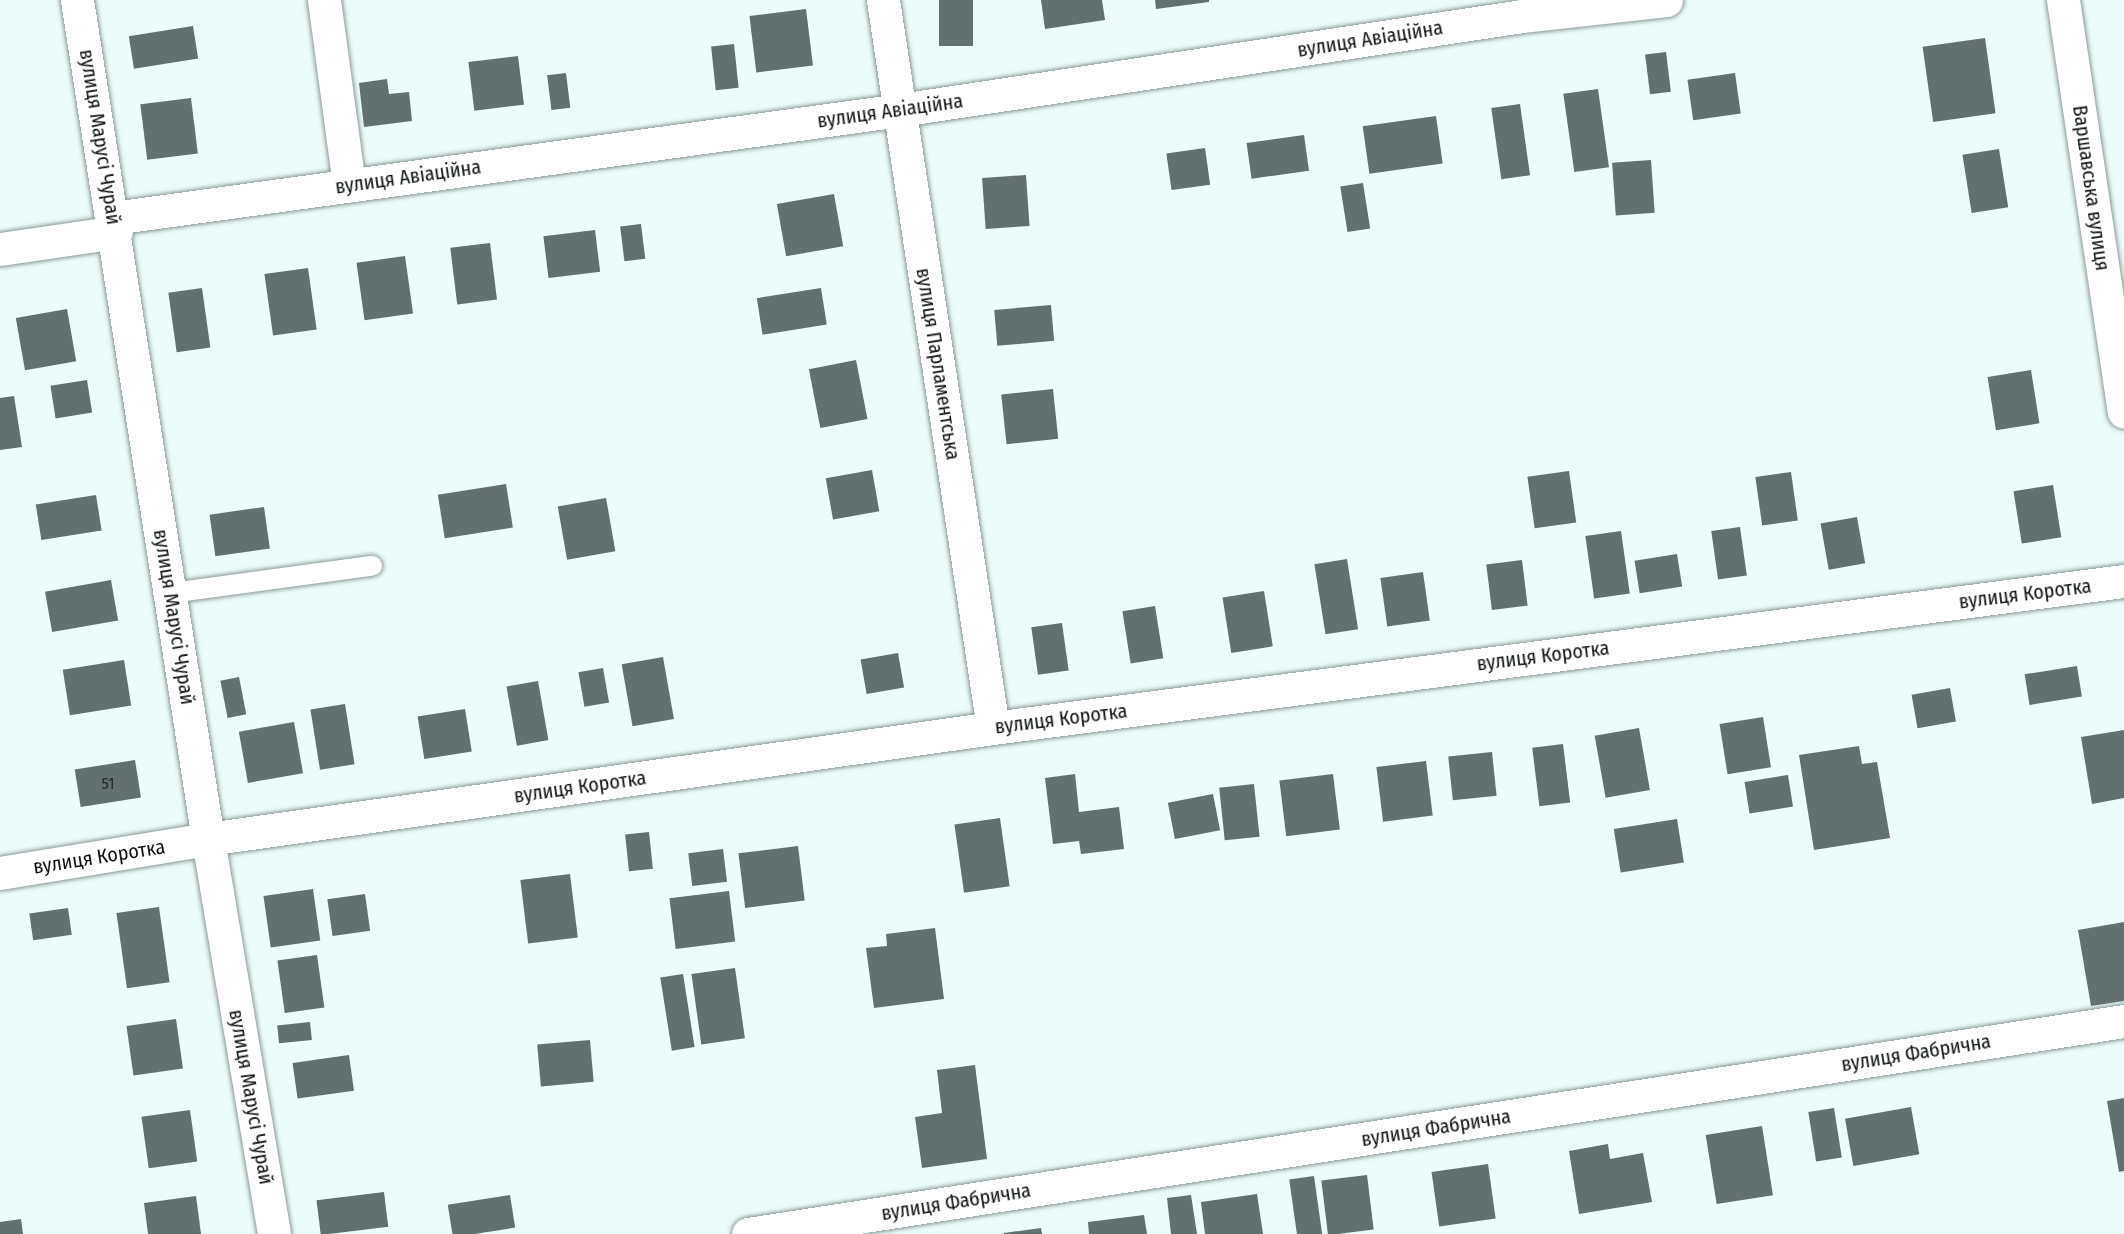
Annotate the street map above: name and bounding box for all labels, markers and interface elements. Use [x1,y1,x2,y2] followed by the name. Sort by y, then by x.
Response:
[1296,16,1444,62] street label: вулиця Авіаційна
[74,48,126,226] street label: вулиця Марусі Чурай
[816,89,964,133] street label: вулиця Авіаційна
[2068,104,2114,272] street label: Варшавська вулиця
[334,155,482,199] street label: вулиця Авіаційна
[911,266,965,462] street label: вулиця Парламентська
[148,528,200,706] street label: вулиця Марусі Чурай
[1957,574,2093,614] street label: вулиця Коротка
[1475,636,1611,676] street label: вулиця Коротка
[993,699,1129,739] street label: вулиця Коротка
[512,766,648,808] street label: вулиця Коротка
[102,774,114,794] house number: 51
[31,835,167,879] street label: вулиця Коротка
[224,1008,278,1186] street label: вулиця Марусі Чурай
[1839,1029,1993,1077] street label: вулиця Фабрична
[1359,1104,1513,1152] street label: вулиця Фабрична
[879,1178,1033,1226] street label: вулиця Фабрична

